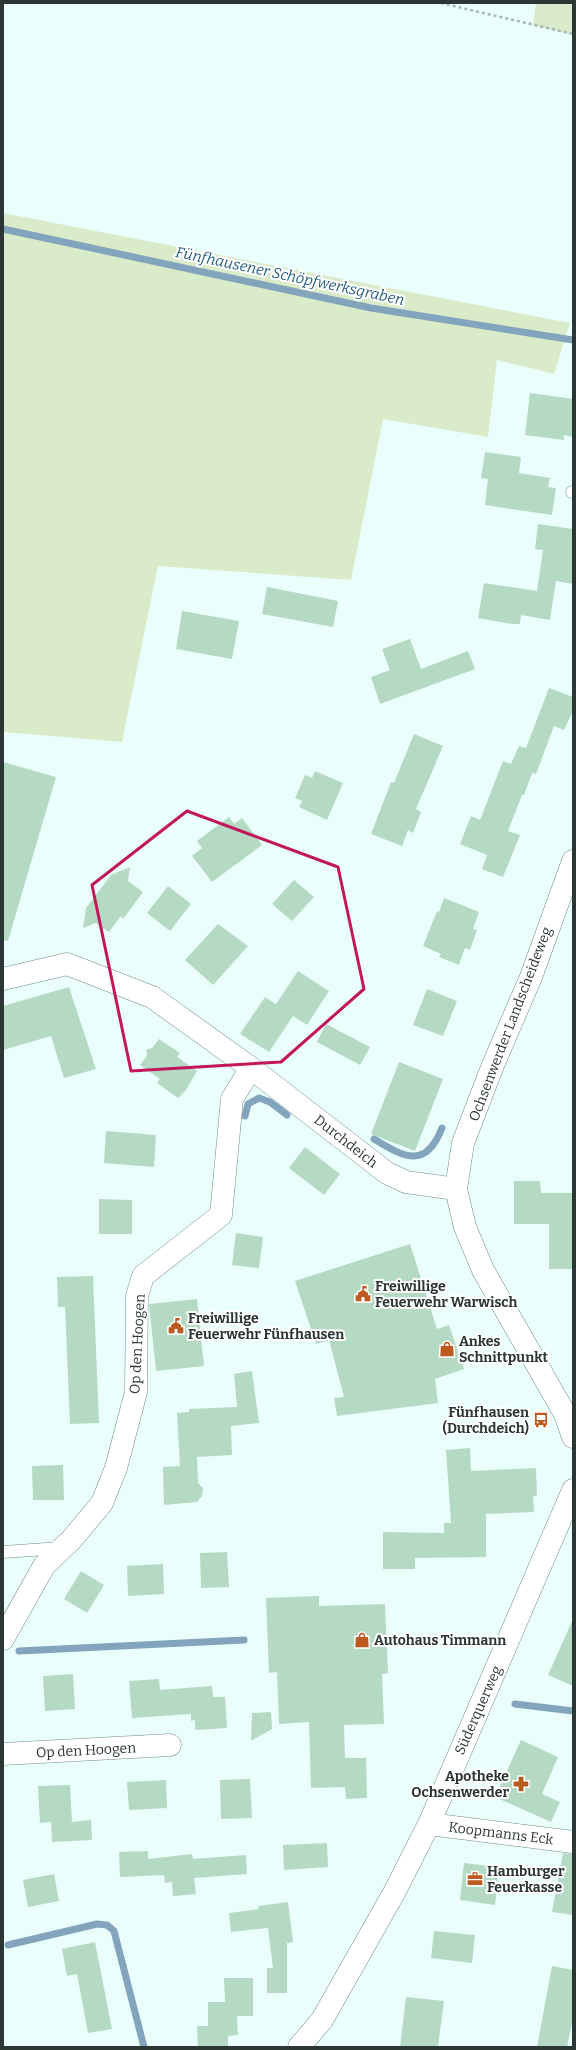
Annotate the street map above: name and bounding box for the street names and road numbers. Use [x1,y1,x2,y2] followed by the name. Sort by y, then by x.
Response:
[465,924,556,1124] street label: Ochsenwerder Landscheideweg
[311,1111,381,1172] street label: Durchdeich
[126,1293,149,1394] street label: Op den Hoogen
[451,1663,506,1757] street label: Süderquerweg
[36,1739,137,1762] street label: Op den Hoogen
[448,1819,554,1848] street label: Koopmanns Eck

